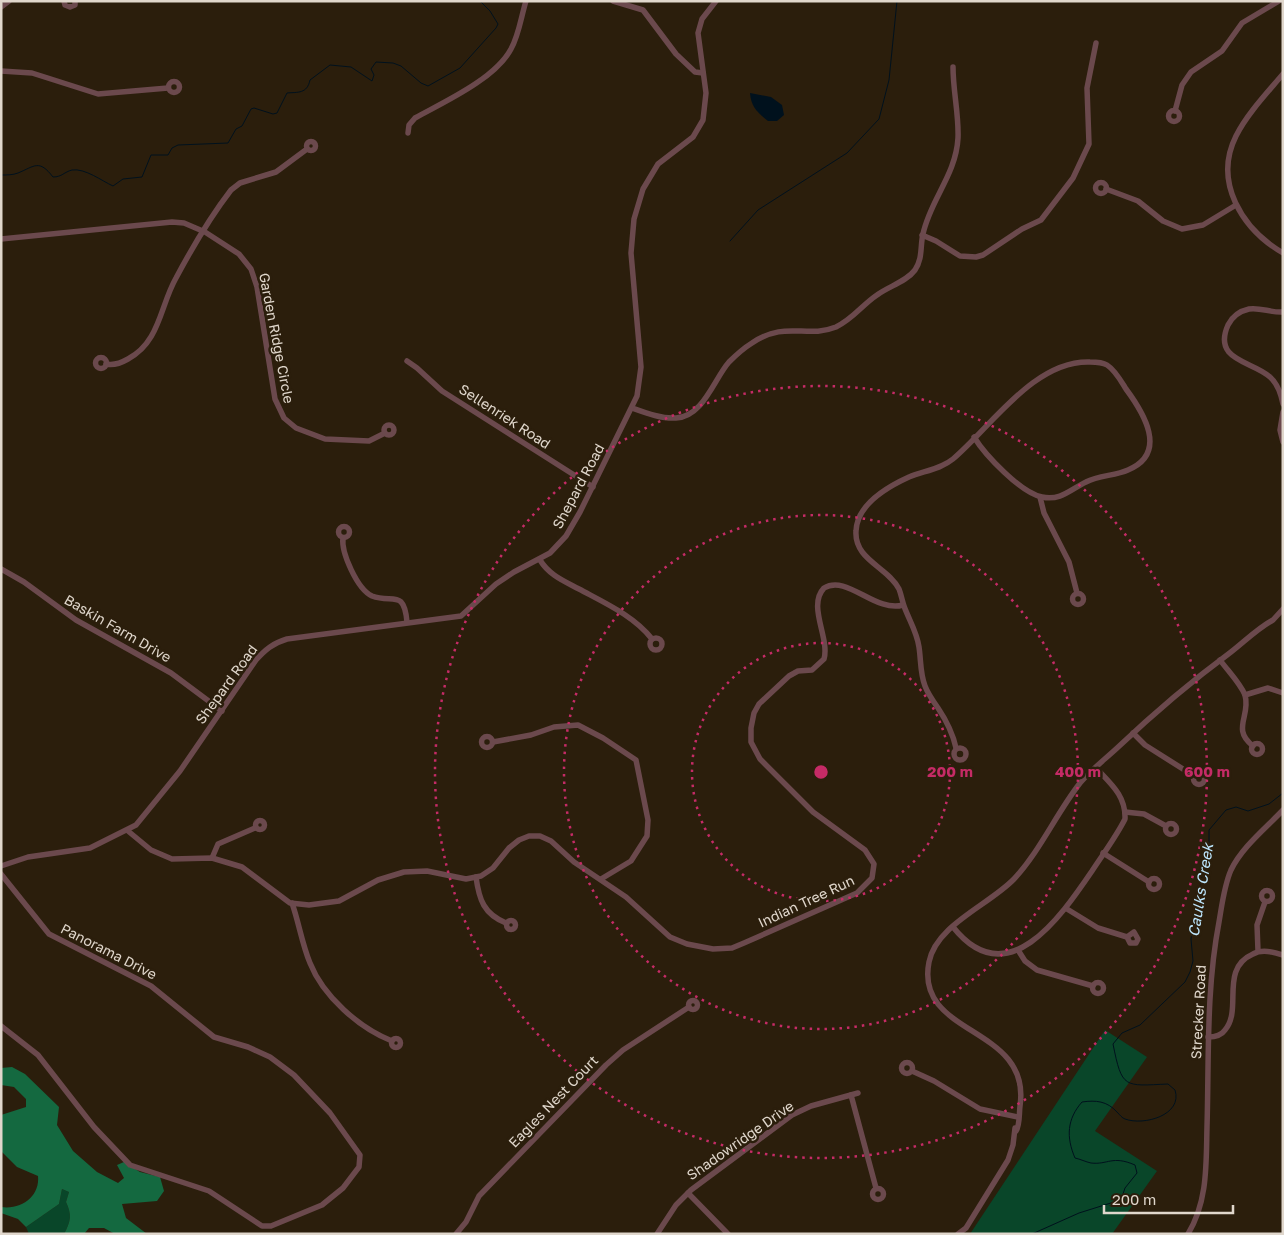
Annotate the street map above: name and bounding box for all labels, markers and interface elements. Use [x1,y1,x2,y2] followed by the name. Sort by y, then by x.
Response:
[256,271,298,405] street label: Garden Ridge Circle
[456,380,554,452] street label: Sellenriek Road
[548,441,608,531] street label: Shepard Road
[62,591,174,665] street label: Baskin Farm Drive
[192,641,260,727] street label: Shepard Road
[927,762,973,780] text: 200 m
[1055,762,1101,780] text: 400 m
[1184,762,1230,780] text: 600 m
[812,763,830,781] centre of rings
[1184,840,1217,938] water label: Caulks Creek
[755,871,857,931] street label: Indian Tree Run
[58,919,160,983] street label: Panorama Drive
[1187,964,1209,1060] street label: Strecker Road
[505,1051,601,1151] street label: Eagles Nest Court
[683,1097,797,1183] street label: Shadowridge Drive
[1104,1182,1233,1214] scale bar
[1112,1190,1156,1208] text: 200 m

